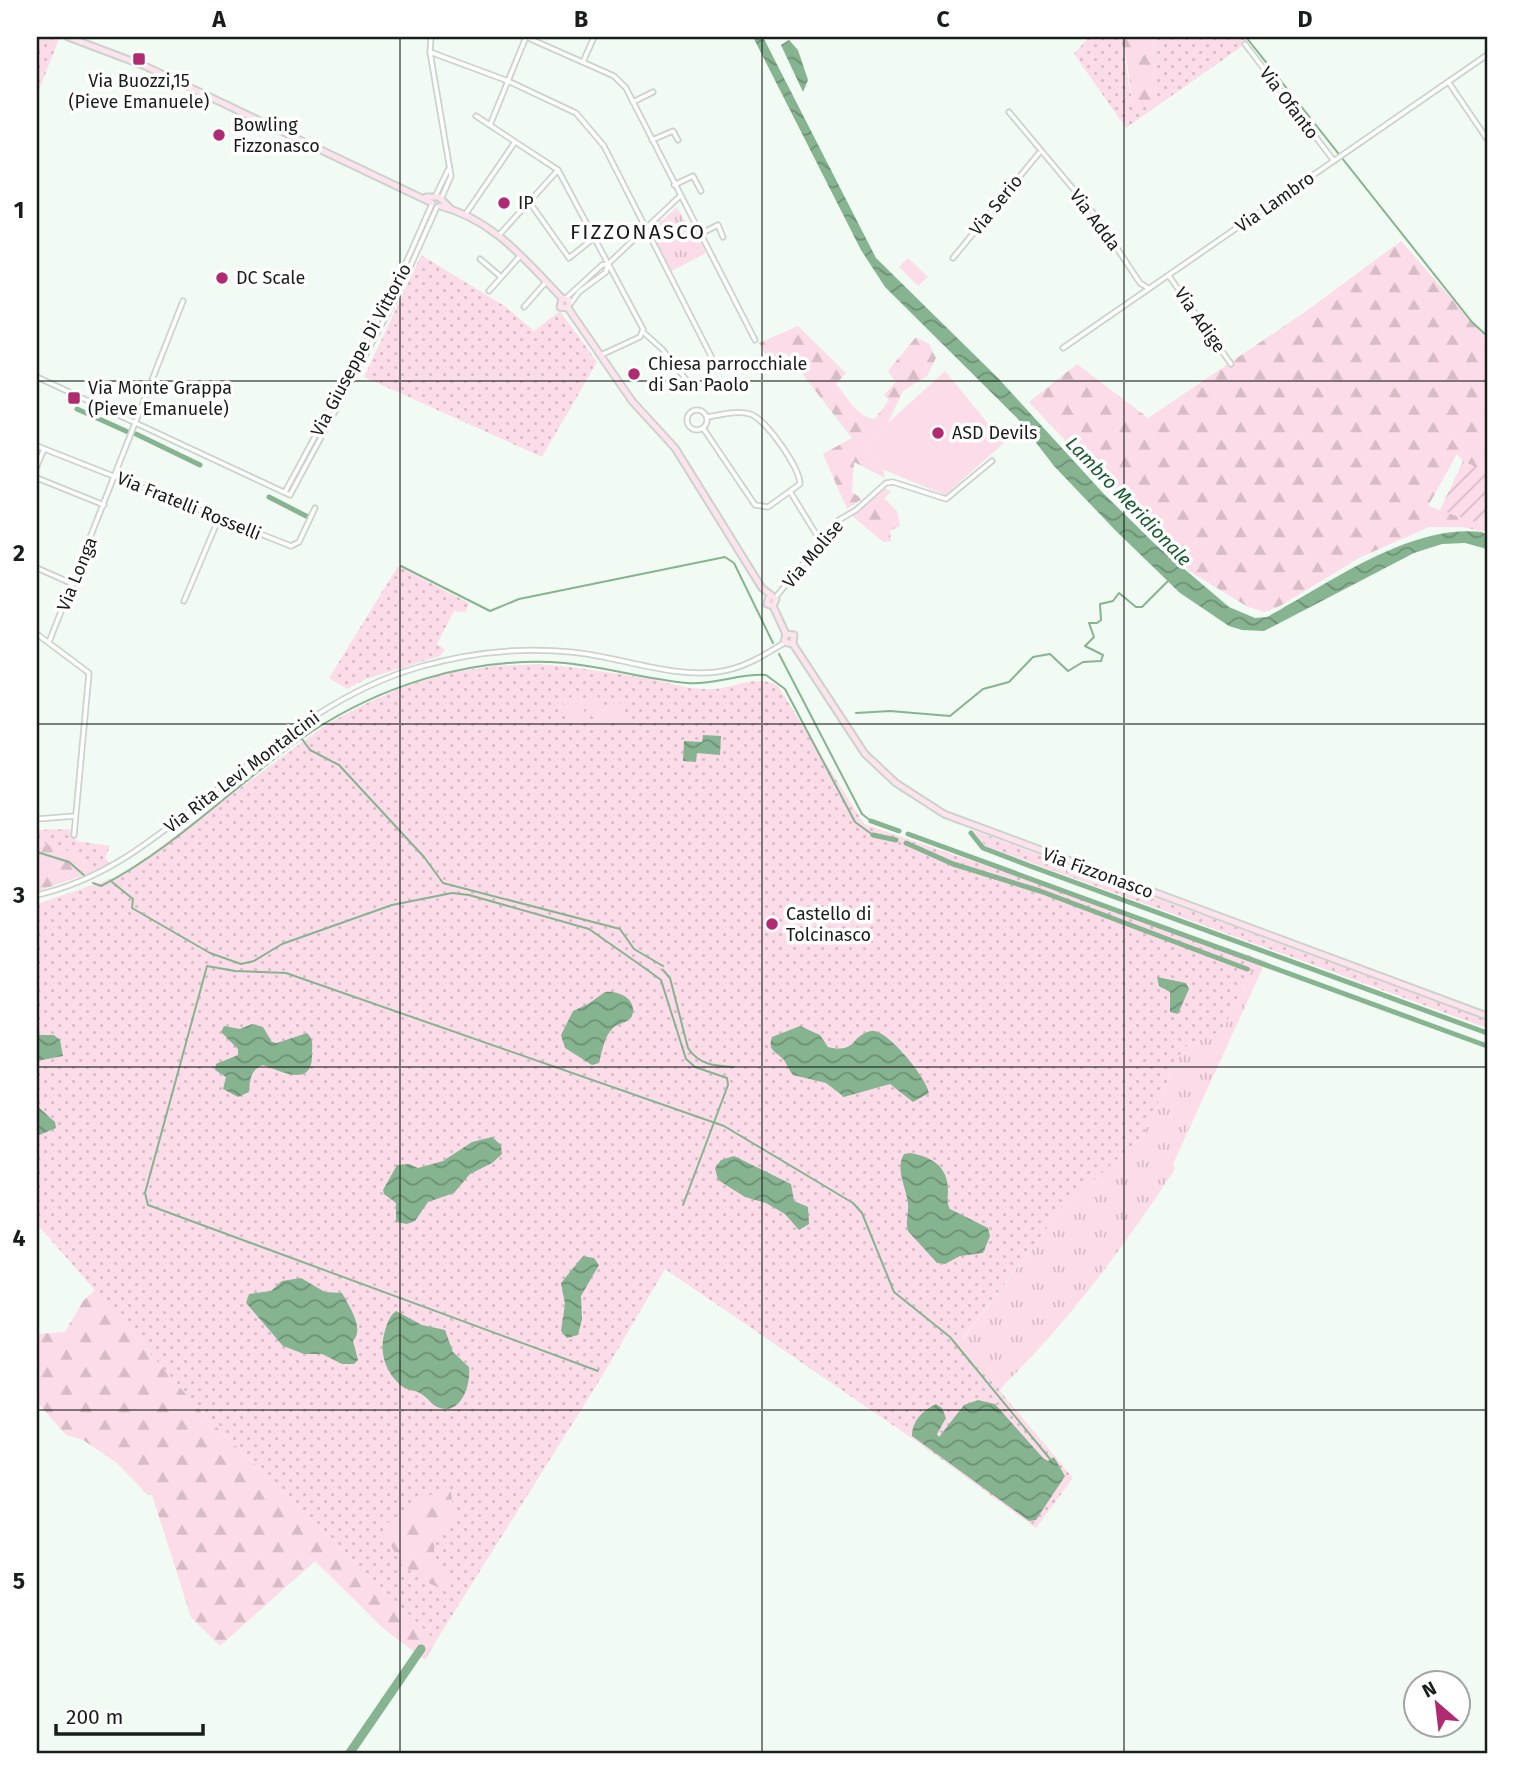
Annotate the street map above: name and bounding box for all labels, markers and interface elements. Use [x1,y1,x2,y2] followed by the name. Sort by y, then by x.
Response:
[211,5,226,33] text: A
[574,5,588,33] text: B
[936,5,950,33] text: C
[1298,5,1313,33] text: D
[131,51,147,67] marker: Via Buozzi,15 (Pieve Emanuele)
[1255,63,1323,143] street label: Via Ofanto
[69,70,210,113] place label: Via Buozzi,15 (Pieve Emanuele)
[233,114,320,157] place label: Bowling Fizzonasco
[211,127,227,143] marker: Bowling Fizzonasco
[1231,167,1319,237] street label: Via Lambro
[965,170,1027,240] street label: Via Serio
[1065,185,1125,255] street label: Via Adda
[518,192,534,214] place label: IP
[496,195,512,211] marker: IP
[14,196,24,224] text: 1
[570,219,706,245] district label: FIZZONASCO
[306,260,416,440] street label: Via Giuseppe Di Vittorio
[236,267,305,289] place label: DC Scale
[214,270,230,286] marker: DC Scale
[1170,283,1230,357] street label: Via Adige
[648,353,807,396] place label: Chiesa parrocchiale di San Paolo
[626,366,642,382] marker: Chiesa parrocchiale di San Paolo
[88,377,232,420] place label: Via Monte Grappa (Pieve Emanuele)
[66,390,82,406] marker: Via Monte Grappa (Pieve Emanuele)
[952,422,1037,444] place label: ASD Devils
[930,425,946,441] marker: ASD Devils
[1061,432,1196,571] water label: Lambro Meridionale
[114,467,264,545] street label: Via Fratelli Rosselli
[778,515,848,593] street label: Via Molise
[52,534,102,614] street label: Via Longa
[13,539,25,567] text: 2
[160,706,324,838] street label: Via Rita Levi Montalcini
[1040,843,1156,903] street label: Via Fizzonasco
[12,881,25,909] text: 3
[786,903,872,946] place label: Castello di Tolcinasco
[764,916,780,932] marker: Castello di Tolcinasco
[13,1224,26,1252] text: 4
[13,1567,25,1595] text: 5
[1402,1668,1472,1738] north arrow
[1418,1676,1440,1703] text: N
[56,1693,203,1737] scale bar
[66,1704,123,1730] text: 200 m

